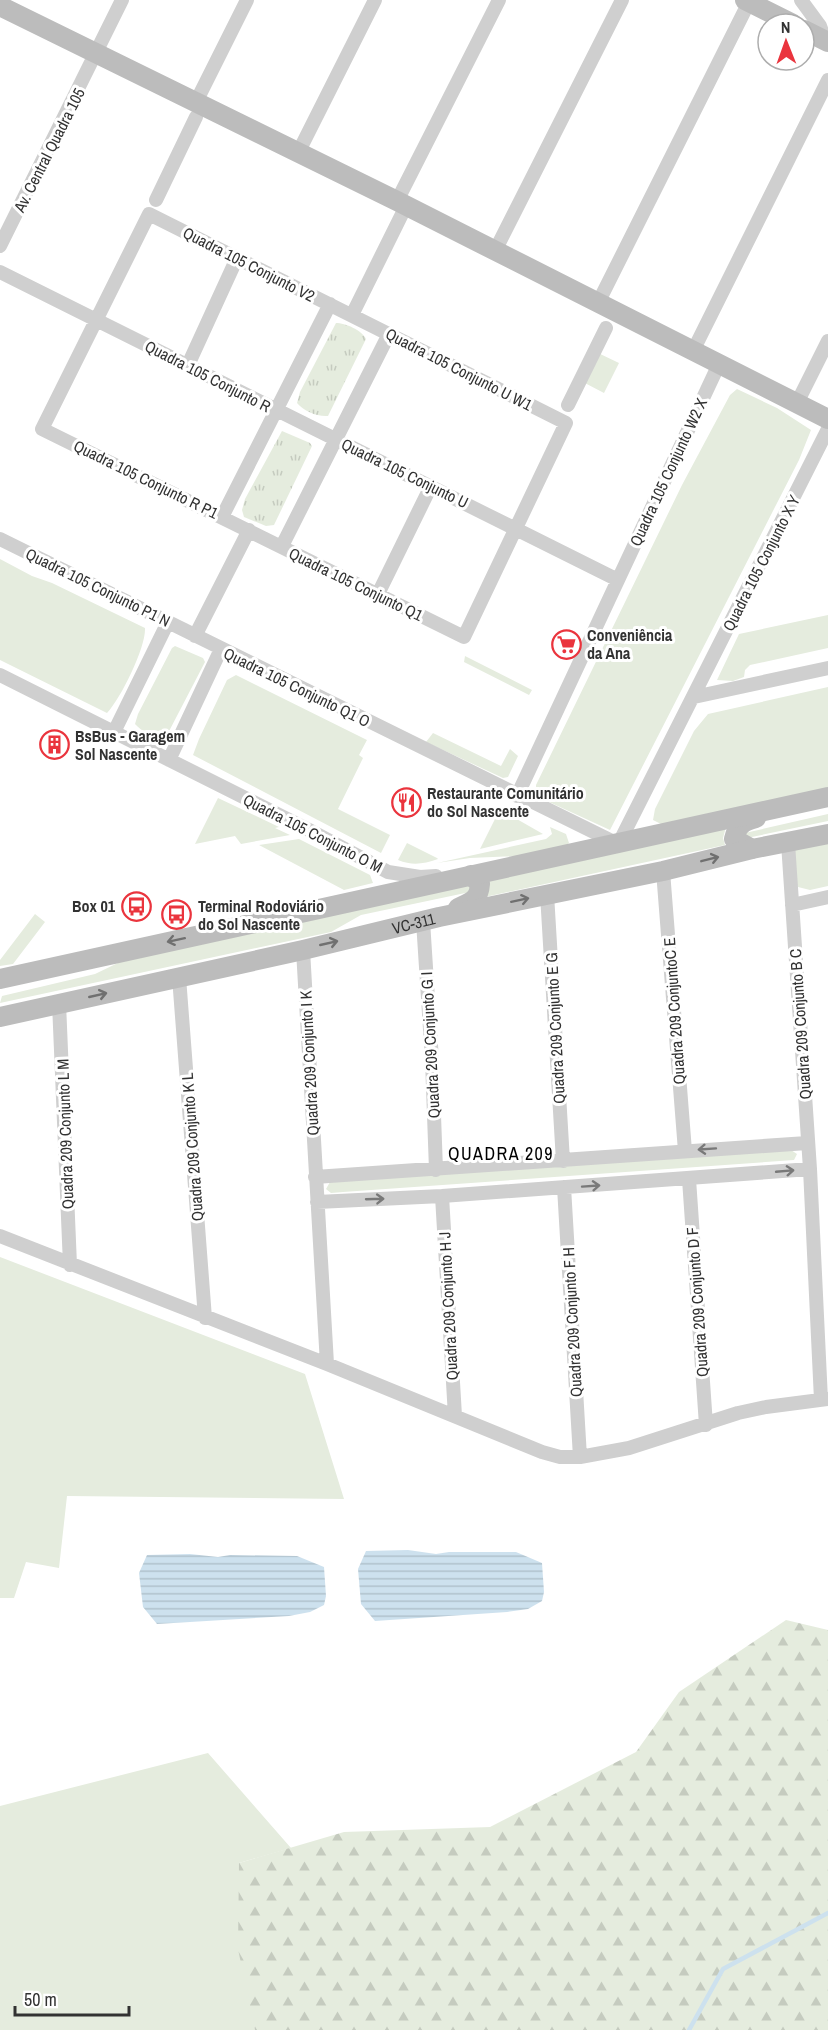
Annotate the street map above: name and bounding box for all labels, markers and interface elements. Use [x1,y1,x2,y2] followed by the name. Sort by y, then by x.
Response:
[756,12,816,72] north arrow
[781,16,791,38] text: N
[8,84,90,217] street label: Av. Central Quadra 105
[179,221,319,307] street label: Quadra 105 Conjunto V2
[382,322,537,416] street label: Quadra 105 Conjunto U W1
[141,335,275,417] street label: Quadra 105 Conjunto R
[624,394,712,550] street label: Quadra 105 Conjunto W2 X
[338,433,472,513] street label: Quadra 105 Conjunto U
[70,434,223,524] street label: Quadra 105 Conjunto R P1
[717,491,805,635] street label: Quadra 105 Conjunto X Y
[22,542,174,632] street label: Quadra 105 Conjunto P1 N
[285,542,427,626] street label: Quadra 105 Conjunto Q1
[587,624,673,664] place label: Conveniência da Ana
[550,628,582,660] supermarket icon: Conveniência da Ana
[220,642,374,732] street label: Quadra 105 Conjunto Q1 O
[75,725,185,765] place label: BsBus - Garagem Sol Nascente
[38,729,70,761] building icon: BsBus - Garagem Sol Nascente
[427,782,584,822] place label: Restaurante Comunitário do Sol Nascente
[390,786,422,818] restaurant icon: Restaurante Comunitário do Sol Nascente
[239,788,387,878] street label: Quadra 105 Conjunto O M
[700,853,719,865] one-way arrow
[120,890,152,922] bus stop icon: Box 01
[509,894,529,905] one-way arrow
[72,895,116,917] place label: Box 01
[198,895,324,935] place label: Terminal Rodoviário do Sol Nascente
[161,899,193,931] bus stop icon: Terminal Rodoviário do Sol Nascente
[390,907,438,939] street label: VC-311
[167,935,186,947] one-way arrow
[320,937,339,949] one-way arrow
[658,937,690,1085] street label: Quadra 209 ConjuntoC E
[784,948,816,1100] street label: Quadra 209 Conjunto B C
[540,952,570,1104] street label: Quadra 209 Conjunto E G
[415,971,445,1119] street label: Quadra 209 Conjunto G I
[88,988,107,1000] one-way arrow
[294,990,324,1136] street label: Quadra 209 Conjunto I K
[51,1058,79,1210] street label: Quadra 209 Conjunto L M
[176,1071,208,1222] street label: Quadra 209 Conjunto K L
[448,1141,554,1166] district label: QUADRA 209
[697,1144,717,1155] one-way arrow
[775,1165,795,1176] one-way arrow
[580,1180,600,1191] one-way arrow
[365,1194,385,1205] one-way arrow
[681,1226,713,1378] street label: Quadra 209 Conjunto D F
[433,1231,463,1381] street label: Quadra 209 Conjunto H J
[557,1246,587,1398] street label: Quadra 209 Conjunto F H
[15,1979,129,2017] scale bar
[24,1987,57,2012] text: 50 m

